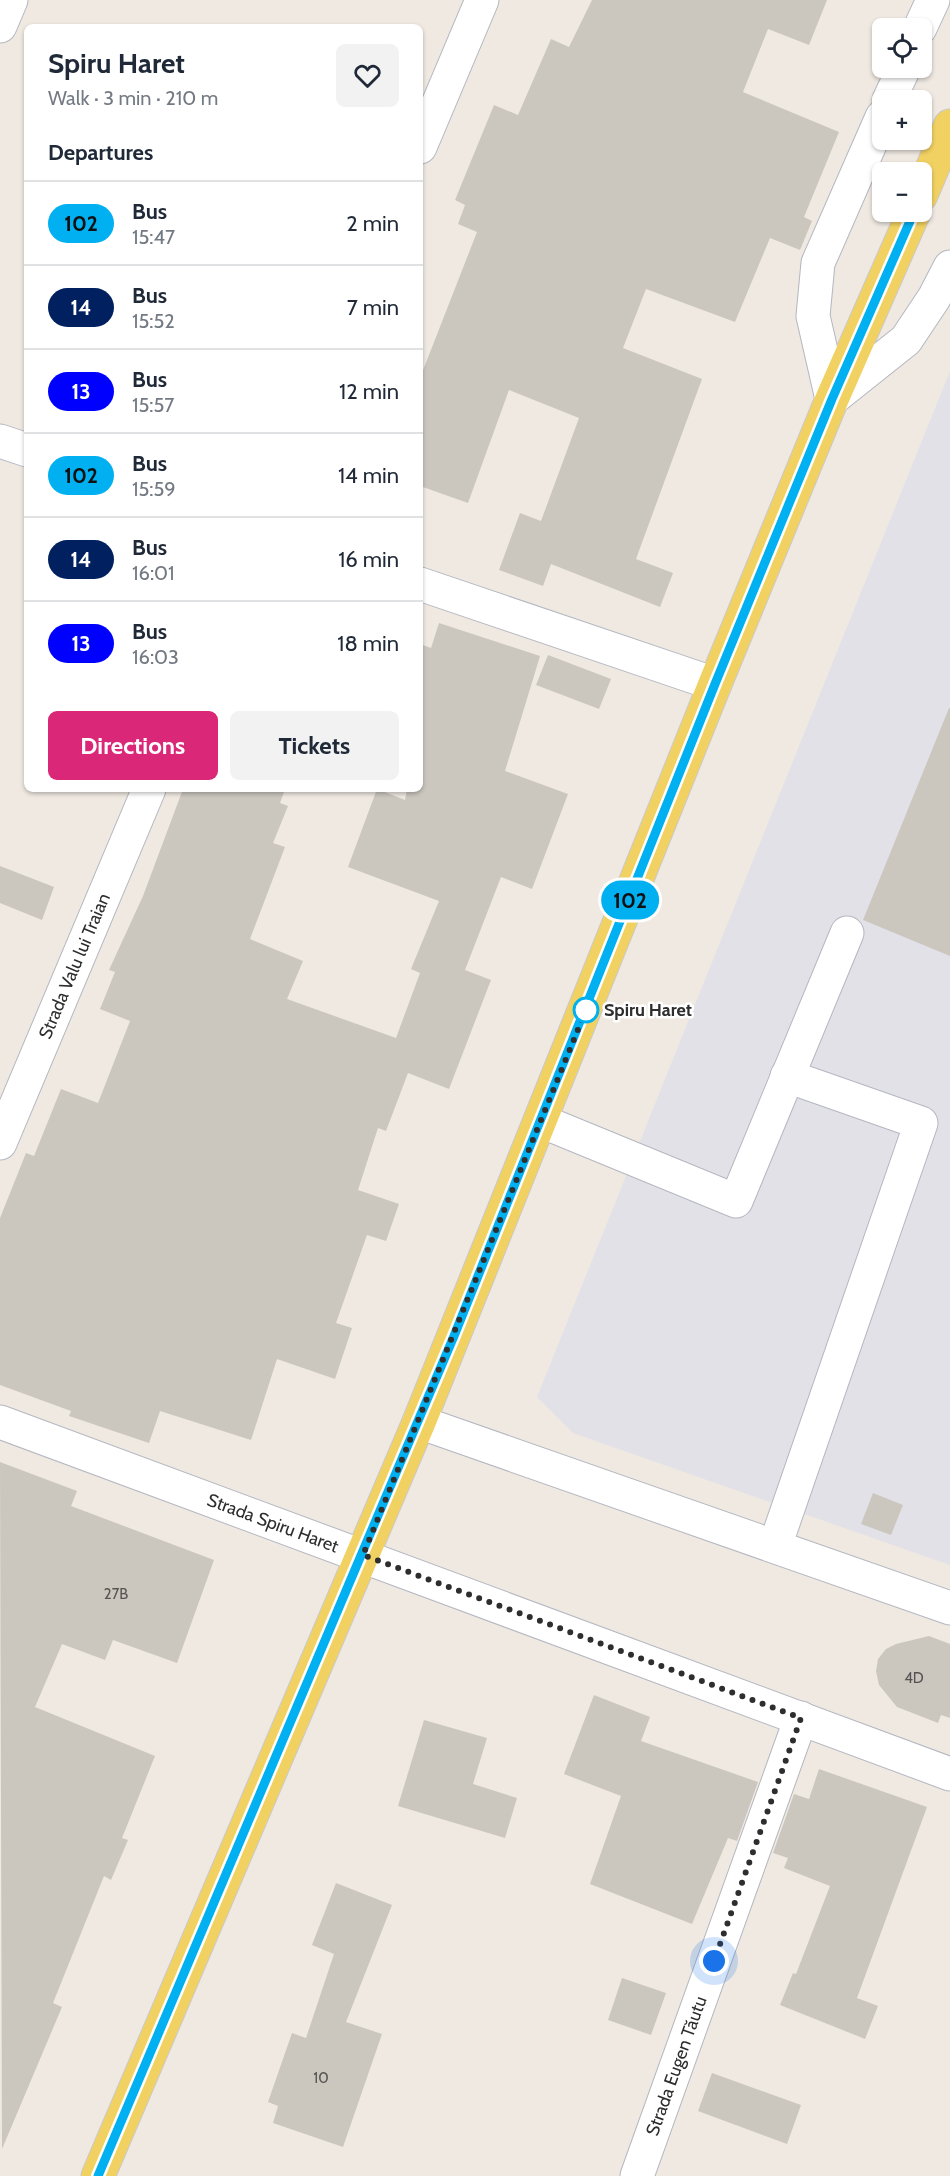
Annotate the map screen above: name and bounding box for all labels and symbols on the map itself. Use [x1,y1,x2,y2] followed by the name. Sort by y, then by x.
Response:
[596,880,664,920] line badge: 102
[34,890,115,1042] street label: Strada Valu lui Traian
[573,997,599,1023] marker: Spiru Haret
[604,999,692,1021] place label: Spiru Haret
[204,1489,342,1558] street label: Strada Spiru Haret
[104,1585,128,1603] house number: 27B
[904,1669,924,1687] house number: 4D
[699,1946,729,1976] your location
[641,1993,712,2139] street label: Strada Eugen Tăutu
[313,2069,329,2087] house number: 10

